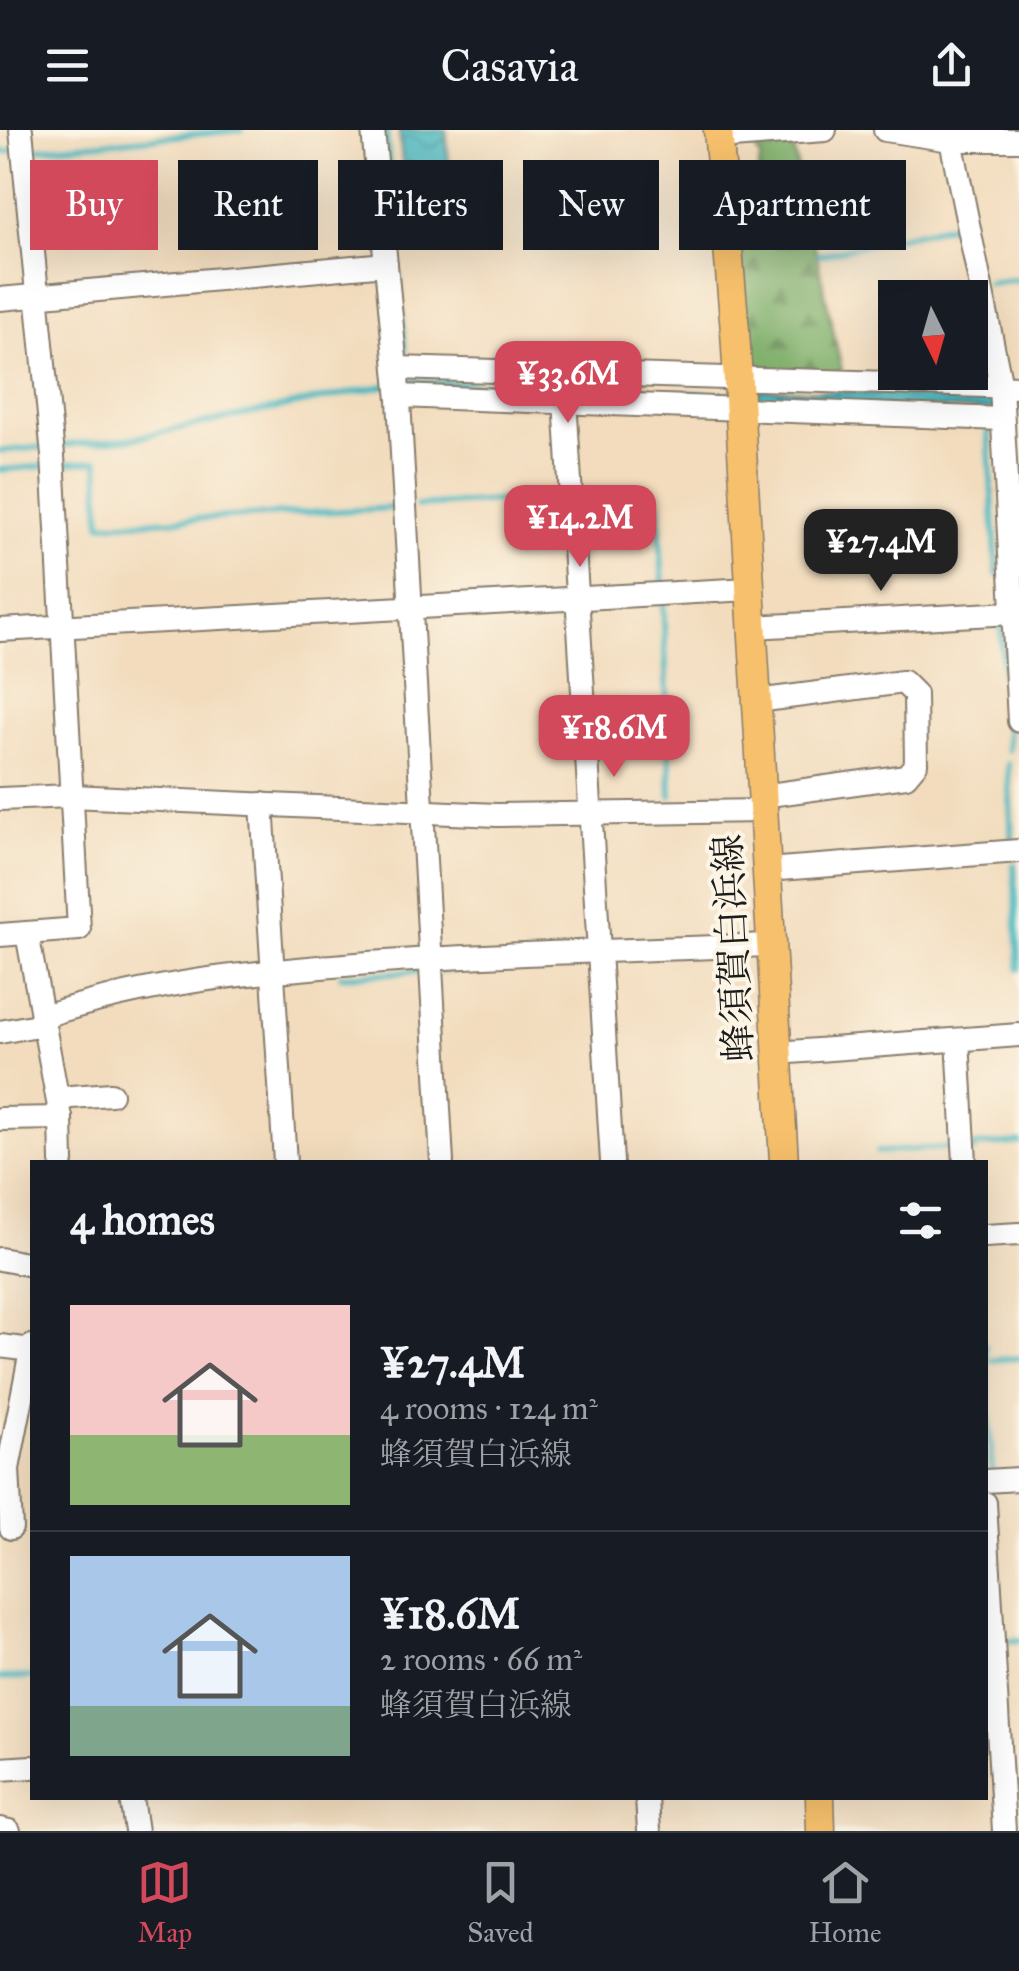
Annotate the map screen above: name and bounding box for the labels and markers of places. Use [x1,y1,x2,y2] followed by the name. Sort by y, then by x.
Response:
[487,341,649,426] pin: ¥33.6M
[499,485,661,570] pin: ¥14.2M
[800,509,962,594] pin: ¥27.4M
[533,695,695,780] pin: ¥18.6M

